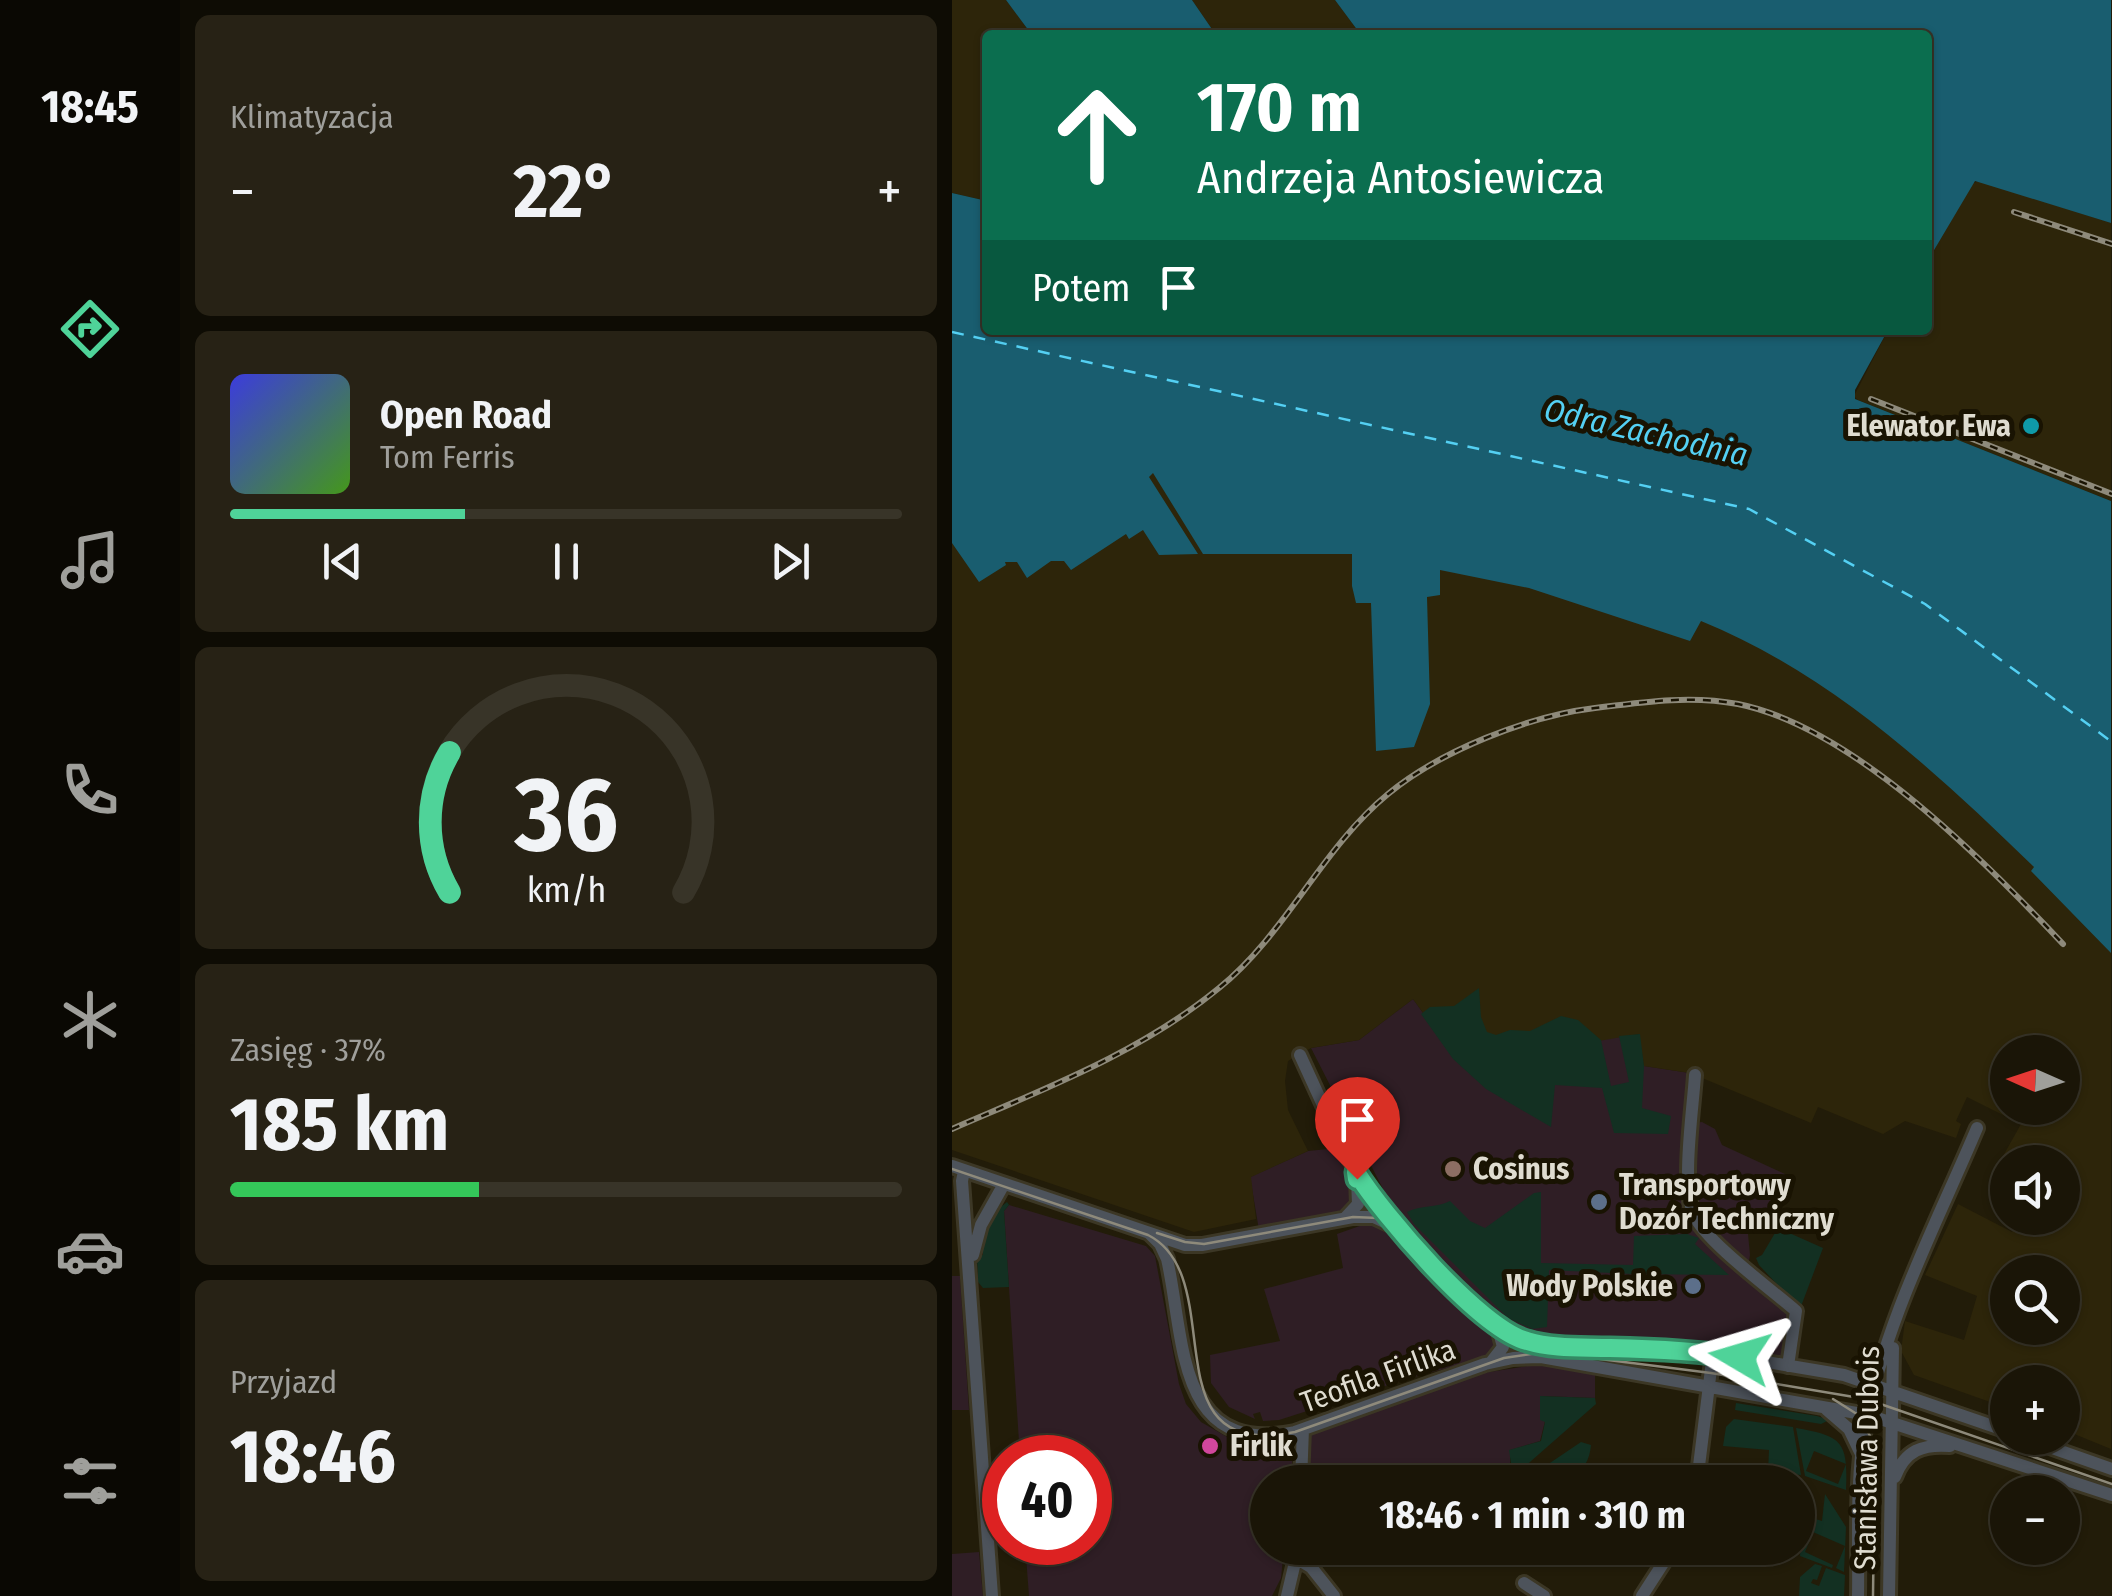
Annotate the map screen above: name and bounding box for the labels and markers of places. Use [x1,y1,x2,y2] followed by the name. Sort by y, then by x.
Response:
[1847,408,2011,444] place label: Elewator Ewa
[2020,415,2042,437] marker: Elewator Ewa
[1315,1077,1400,1180] pin
[1473,1151,1569,1187] place label: Cosinus
[1442,1158,1464,1180] marker: Cosinus
[1619,1167,1835,1237] place label: Transportowy Dozór Techniczny
[1588,1191,1610,1213] marker: Transportowy Dozór Techniczny
[1506,1268,1673,1304] place label: Wody Polskie
[1682,1275,1704,1297] marker: Wody Polskie
[1230,1428,1293,1464] place label: Firlik
[1199,1435,1221,1457] marker: Firlik

